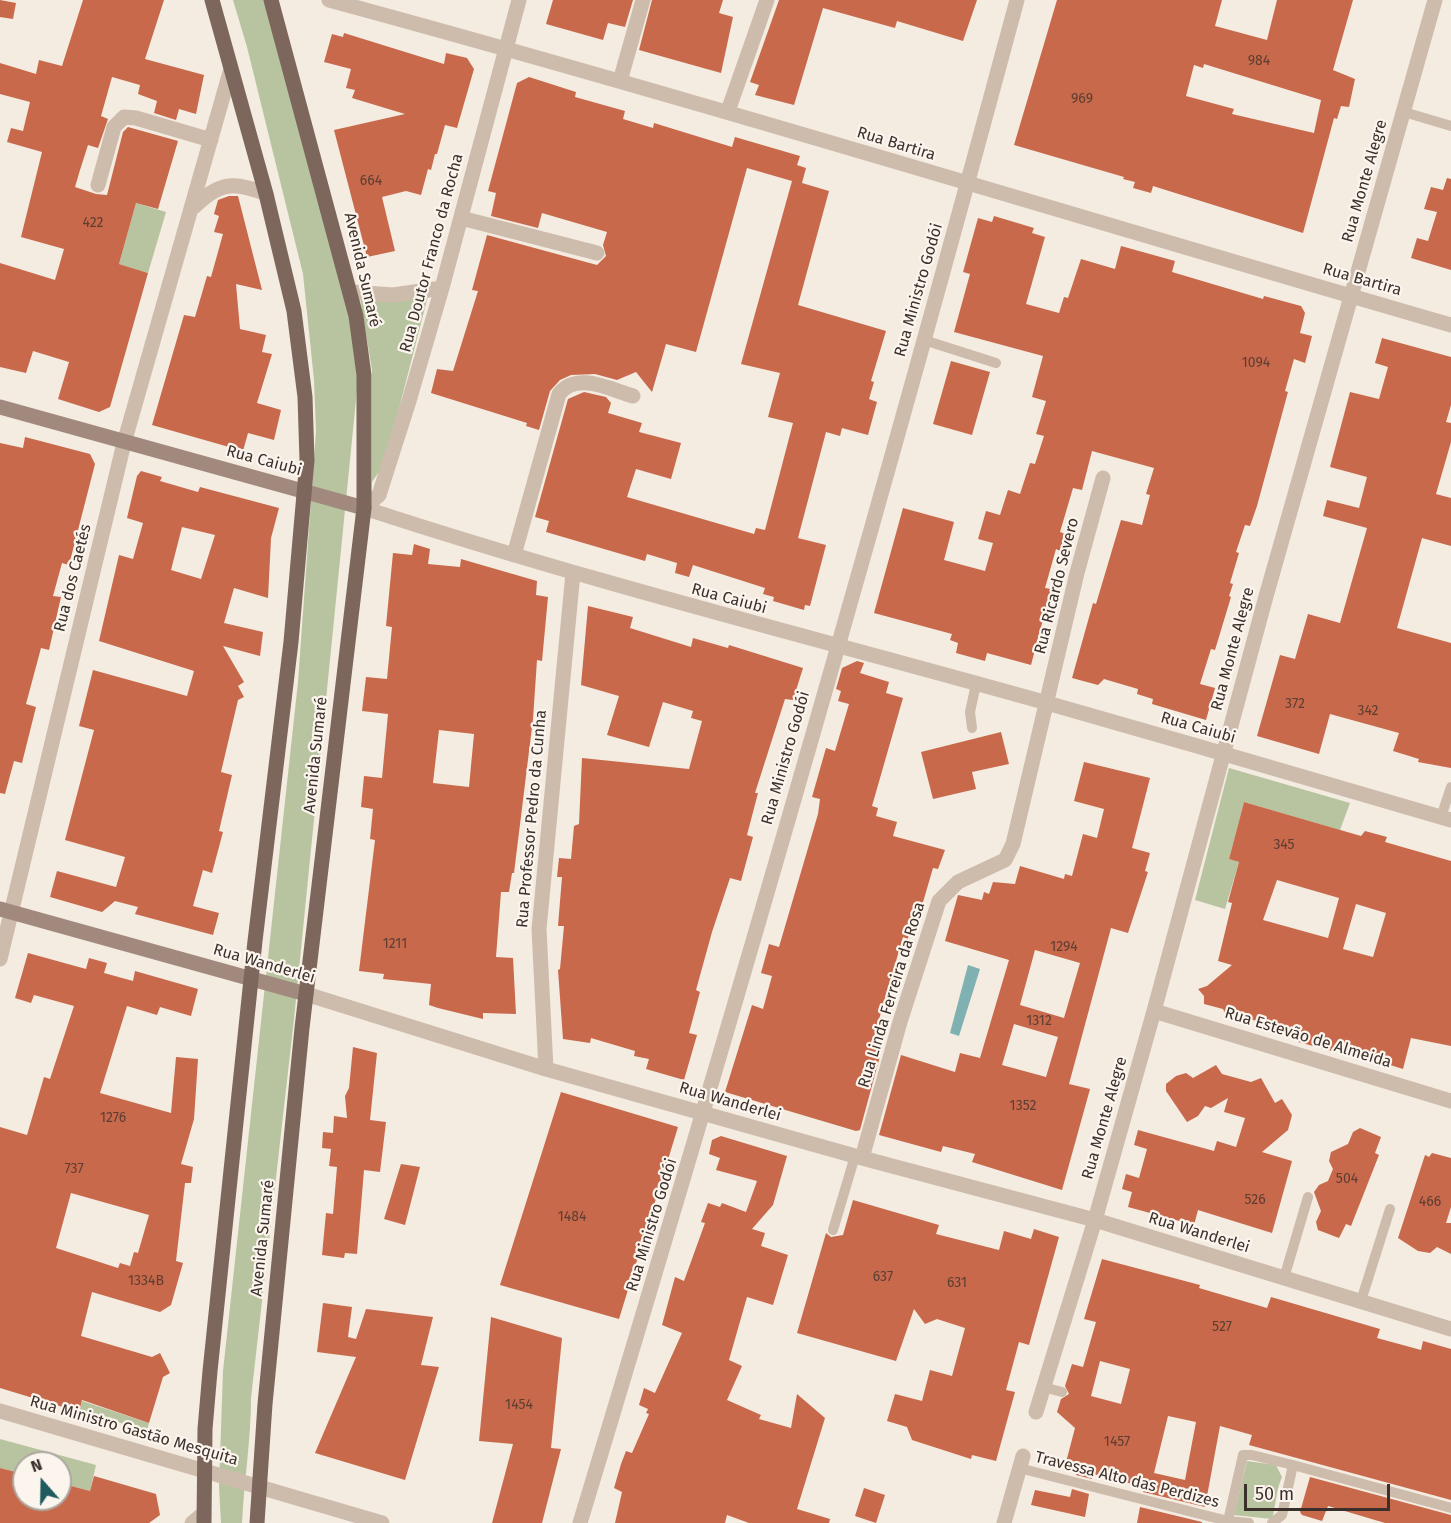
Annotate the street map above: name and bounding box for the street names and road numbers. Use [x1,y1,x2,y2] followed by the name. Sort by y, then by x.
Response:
[1338,117,1392,245] street label: Rua Monte Alegre
[854,123,938,165] street label: Rua Bartira
[396,151,468,355] street label: Rua Doutor Franco da Rocha
[339,211,385,329] street label: Avenida Sumaré
[891,221,947,359] street label: Rua Ministro Godói
[1320,260,1404,300] street label: Rua Bartira
[224,442,304,480] street label: Rua Caiubi
[1031,516,1083,656] street label: Rua Ricardo Severo
[50,522,96,634] street label: Rua dos Caetés
[689,580,769,618] street label: Rua Caiubi
[1207,585,1259,713] street label: Rua Monte Alegre
[758,689,814,827] street label: Rua Ministro Godói
[300,696,332,814] street label: Avenida Sumaré
[1158,708,1238,748] street label: Rua Caiubi
[513,709,551,929] street label: Rua Professor Pedro da Cunha
[855,900,929,1090] street label: Rua Linda Ferreira da Rosa
[211,940,317,988] street label: Rua Wanderlei
[1222,1003,1394,1073] street label: Rua Estevão de Almeida
[1078,1054,1132,1182] street label: Rua Monte Alegre
[677,1078,783,1126] street label: Rua Wanderlei
[623,1156,681,1294] street label: Rua Ministro Godói
[247,1179,279,1297] street label: Avenida Sumaré
[1146,1208,1252,1258] street label: Rua Wanderlei
[28,1392,240,1470] street label: Rua Ministro Gastão Mesquita
[1033,1448,1221,1512] street label: Travessa Alto das Perdizes

